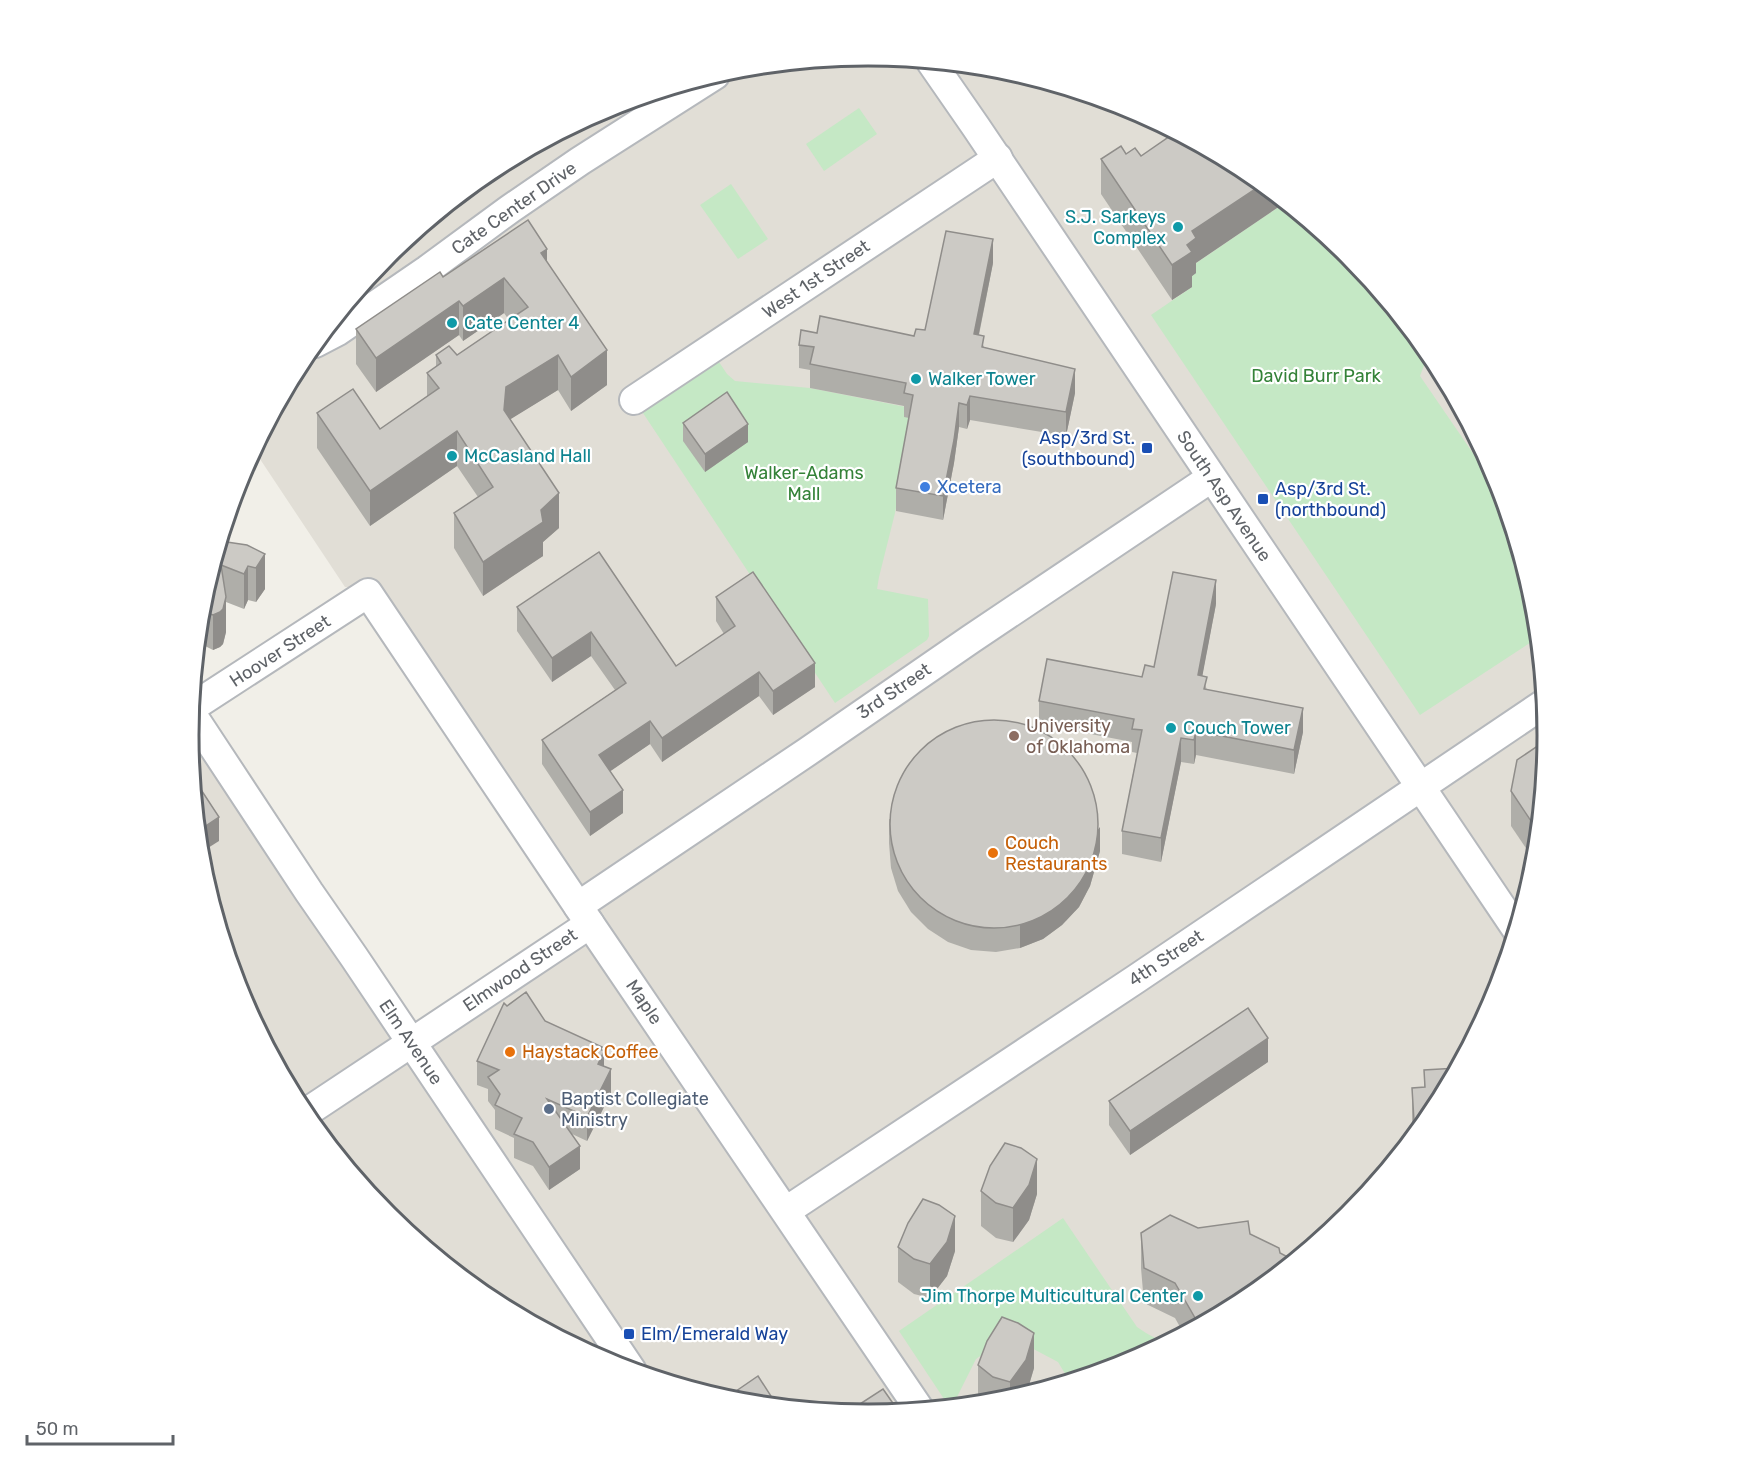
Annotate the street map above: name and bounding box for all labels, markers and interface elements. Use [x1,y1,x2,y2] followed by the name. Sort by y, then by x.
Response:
[447,157,581,259] street label: Cate Center Drive
[1065,206,1166,249] place label: S.J. Sarkeys Complex
[1171,220,1185,234] marker: S.J. Sarkeys Complex
[758,235,874,323] street label: West 1st Street
[464,312,579,334] place label: Cate Center 4
[445,316,459,330] marker: Cate Center 4
[1251,365,1382,387] park label: David Burr Park
[928,368,1036,390] place label: Walker Tower
[909,372,923,386] marker: Walker Tower
[1172,426,1276,566] street label: South Asp Avenue
[1022,427,1135,470] place label: Asp/3rd St. (southbound)
[1140,441,1154,455] marker: Asp/3rd St. (southbound)
[464,445,591,467] place label: McCasland Hall
[445,449,459,463] marker: McCasland Hall
[744,462,864,505] park label: Walker-Adams Mall
[937,476,1002,498] place label: Xcetera
[1275,478,1386,521] place label: Asp/3rd St. (northbound)
[918,480,932,494] marker: Xcetera
[1256,492,1270,506] marker: Asp/3rd St. (northbound)
[225,610,335,692] street label: Hoover Street
[853,658,935,724] street label: 3rd Street
[1026,715,1130,758] place label: University of Oklahoma
[1183,717,1291,739] place label: Couch Tower
[1164,721,1178,735] marker: Couch Tower
[1007,729,1021,743] marker: University of Oklahoma
[1005,832,1107,875] place label: Couch Restaurants
[986,846,1000,860] marker: Couch Restaurants
[459,924,581,1016] street label: Elmwood Street
[1124,925,1208,991] street label: 4th Street
[621,975,667,1029] street label: Maple
[374,995,448,1089] street label: Elm Avenue
[522,1041,658,1063] place label: Haystack Coffee
[503,1045,517,1059] marker: Haystack Coffee
[561,1088,709,1131] place label: Baptist Collegiate Ministry
[542,1102,556,1116] marker: Baptist Collegiate Ministry
[921,1285,1186,1307] place label: Jim Thorpe Multicultural Center
[1191,1289,1205,1303] marker: Jim Thorpe Multicultural Center
[641,1323,788,1345] place label: Elm/Emerald Way
[622,1327,636,1341] marker: Elm/Emerald Way
[27,1408,172,1446] scale bar
[36,1418,79,1440] text: 50 m

